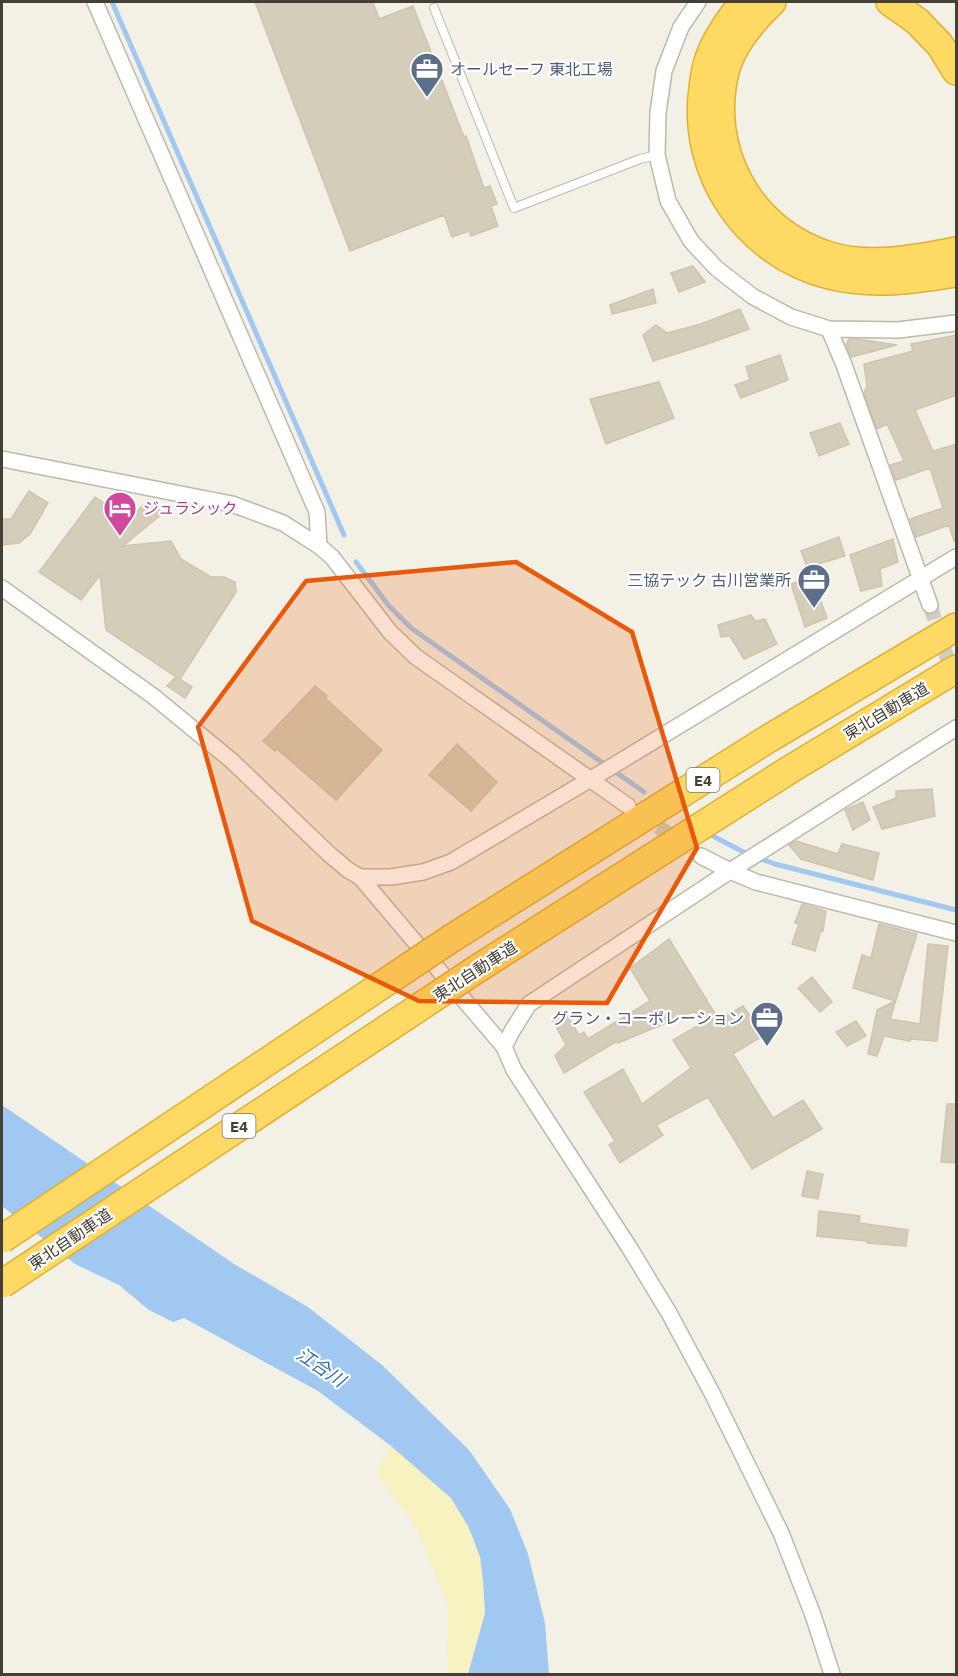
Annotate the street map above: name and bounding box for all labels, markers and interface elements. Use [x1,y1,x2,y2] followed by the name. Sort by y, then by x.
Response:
[409,51,445,98] office icon: オールセーフ 東北工場
[450,59,613,79] place label: オールセーフ 東北工場
[102,490,138,537] hotel icon: ジュラシック
[143,498,238,518] place label: ジュラシック
[796,562,832,609] office icon: 三協テック 古川営業所
[627,570,791,590] place label: 三協テック 古川営業所
[840,678,932,744] street label: 東北自動車道
[686,768,720,792] road number: E4
[429,936,521,1006] street label: 東北自動車道
[749,1000,785,1047] office icon: グラン・コーポレーション
[552,1008,744,1028] place label: グラン・コーポレーション
[222,1114,256,1138] road number: E4
[25,1204,115,1274] street label: 東北自動車道
[292,1342,351,1393] water label: 江合川

